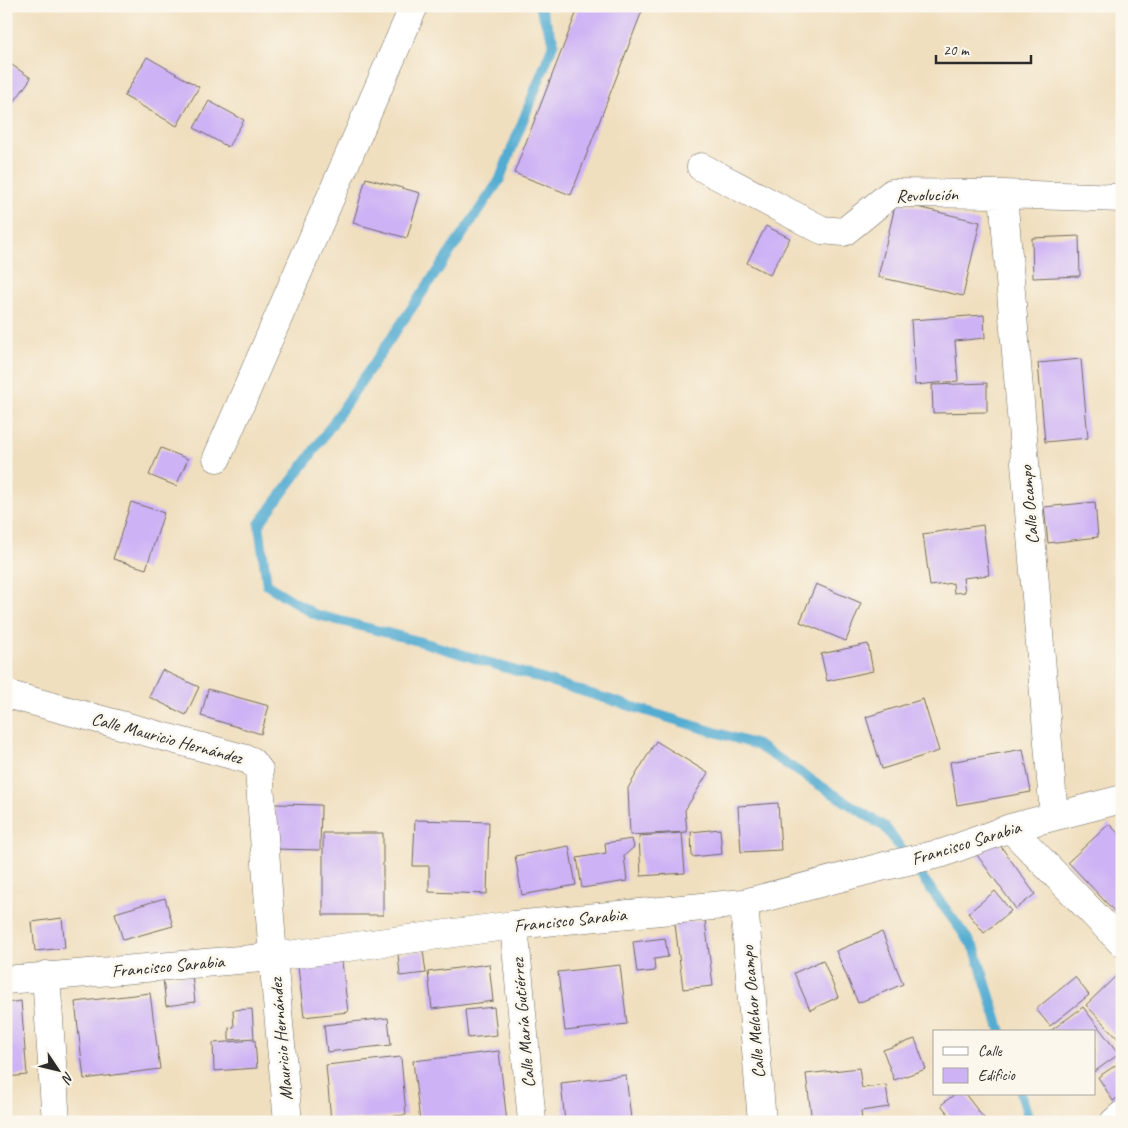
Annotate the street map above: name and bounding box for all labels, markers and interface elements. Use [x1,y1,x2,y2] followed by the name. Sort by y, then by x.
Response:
[936,32,1030,64] scale bar
[943,41,970,60] text: 20 m
[896,183,959,207] street label: Revolución
[1014,463,1043,545] street label: Calle Ocampo
[89,707,246,769] street label: Calle Mauricio Hernández
[909,816,1024,870] street label: Francisco Sarabia
[513,903,628,937] street label: Francisco Sarabia
[736,943,770,1079] street label: Calle Melchor Ocampo
[111,950,226,982] street label: Francisco Sarabia
[506,956,540,1089] street label: Calle María Gutiérrez
[265,976,297,1101] street label: Mauricio Hernández
[933,1030,1096,1096] legend
[978,1042,1003,1061] text: Calle
[32,1046,82,1096] north arrow
[978,1066,1016,1085] text: Edificio
[57,1069,78,1088] text: N

